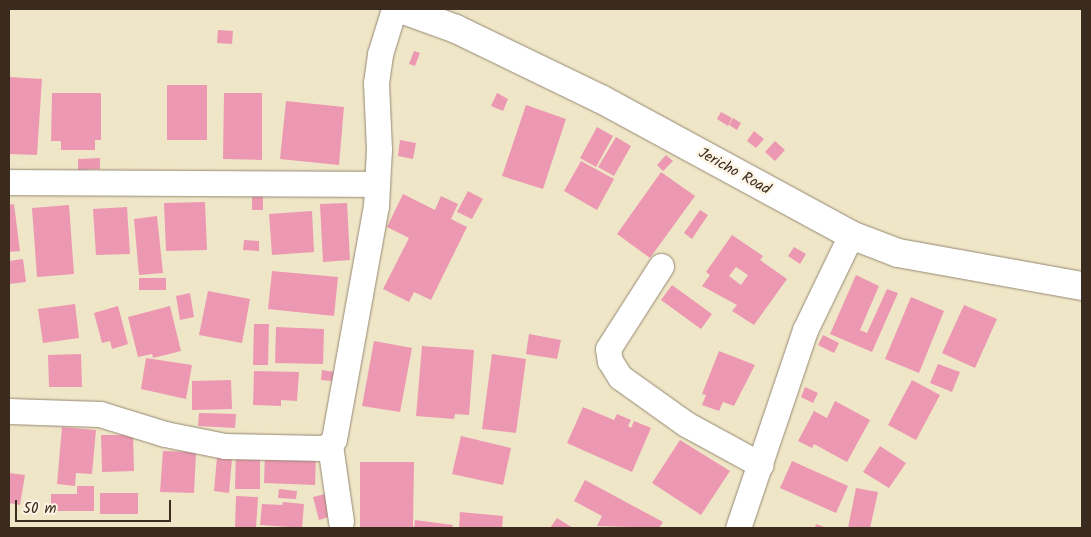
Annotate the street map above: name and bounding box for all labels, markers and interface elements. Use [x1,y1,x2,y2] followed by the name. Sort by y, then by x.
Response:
[695,145,773,199] street label: Jericho Road
[18,490,174,522] scale bar
[23,497,57,521] text: 50 m

